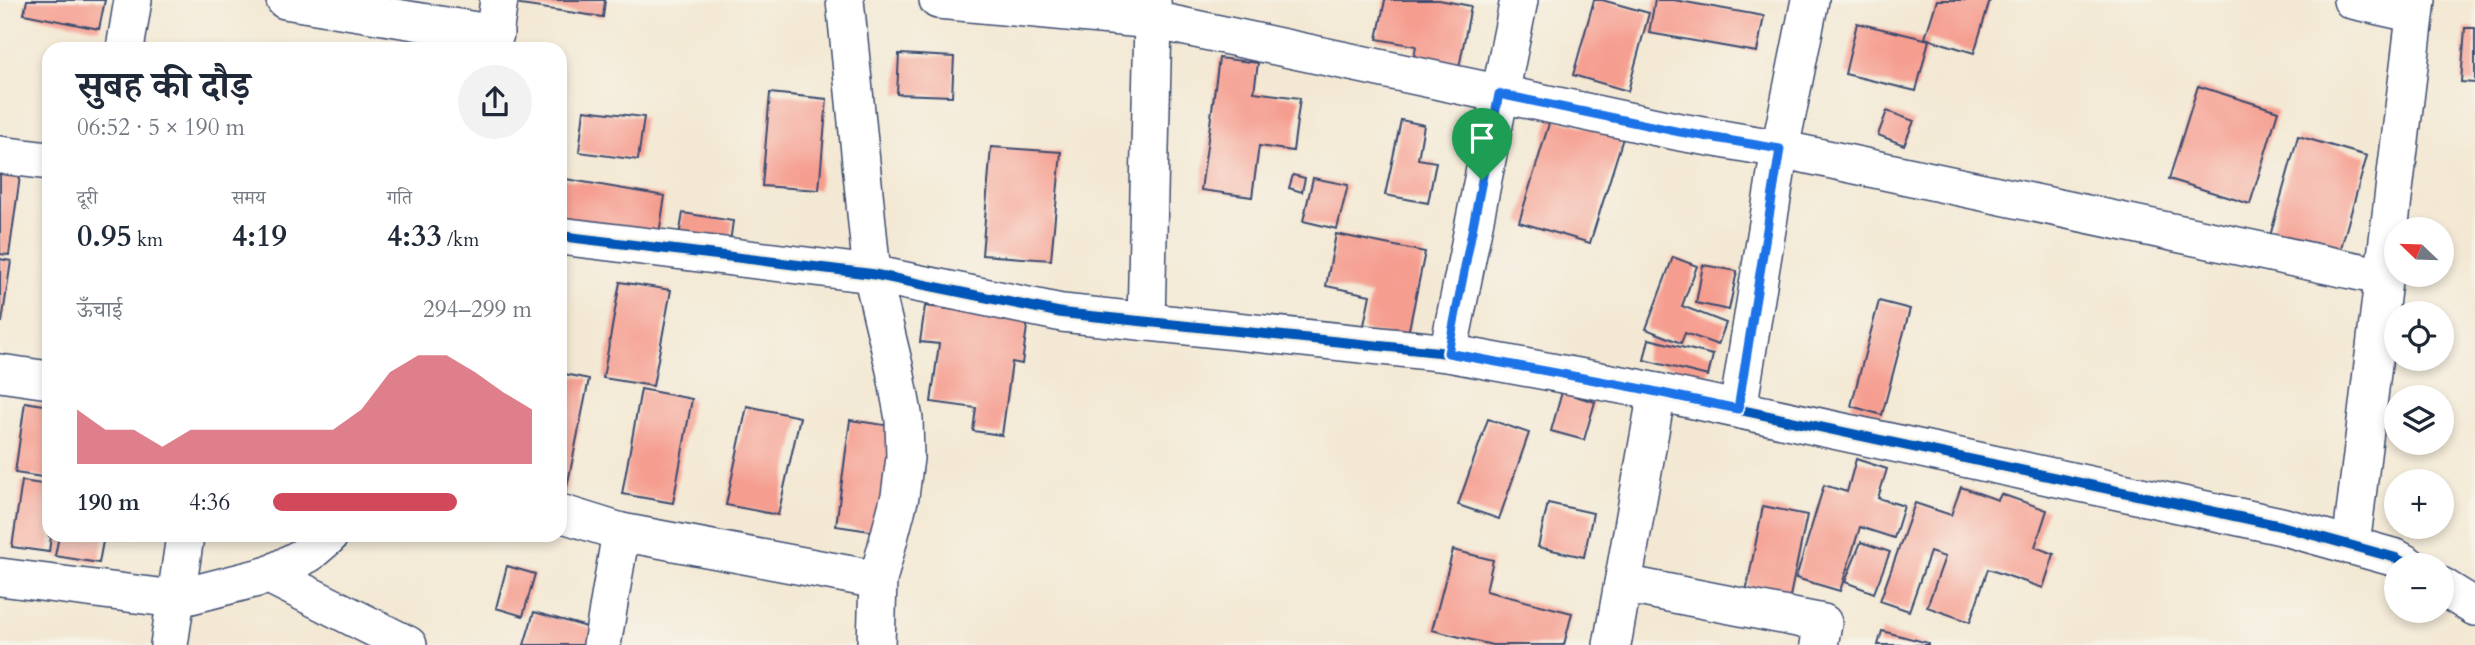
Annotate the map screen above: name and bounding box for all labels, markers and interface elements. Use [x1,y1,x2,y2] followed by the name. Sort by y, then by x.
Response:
[77,60,250,112] text: सुबह की दौड़
[458,65,532,139] button: share
[1452,108,1512,180] pin
[77,112,245,143] text: 06:52 · 5 × 190 m
[1463,119,1501,157] icon: arrive
[77,185,98,211] text: दूरी
[232,185,265,211] text: समय
[387,185,412,211] text: गति
[77,216,132,257] text: 0.95
[232,216,287,257] text: 4:19
[387,216,442,257] text: 4:33
[2384,217,2454,287] north arrow
[2384,217,2454,623] map controls
[132,227,163,253] text: km
[442,227,479,253] text: /km
[77,294,122,325] text: ऊँचाई
[423,294,532,325] text: 294–299 m
[2384,301,2454,371] button: locate
[2384,385,2454,455] button: layers
[2384,469,2454,539] button: +
[77,487,140,518] text: 190 m
[189,487,230,518] text: 4:36
[2384,553,2454,623] button: −

